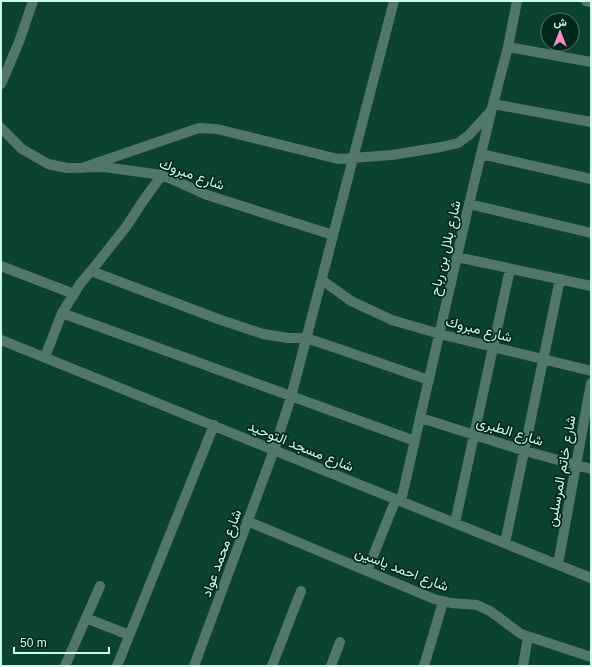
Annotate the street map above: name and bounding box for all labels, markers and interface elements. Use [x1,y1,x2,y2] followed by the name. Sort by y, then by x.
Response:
[540,12,580,52] north arrow
[553,16,567,29] text: ش
[156,155,227,196] street label: شارع مبروك
[426,199,467,298] street label: شارع بلال بن رباح
[443,313,514,348] street label: شارع مبروك
[474,413,545,452] street label: شارع الطبرى
[543,414,582,529] street label: شارع خاتم المرسلين
[245,417,356,477] street label: شارع مسجد التوحيد
[198,507,247,600] street label: شارع محمد عواد
[352,544,451,597] street label: شارع احمد ياسين
[14,629,109,655] scale bar
[20,636,47,650] text: 50 m

